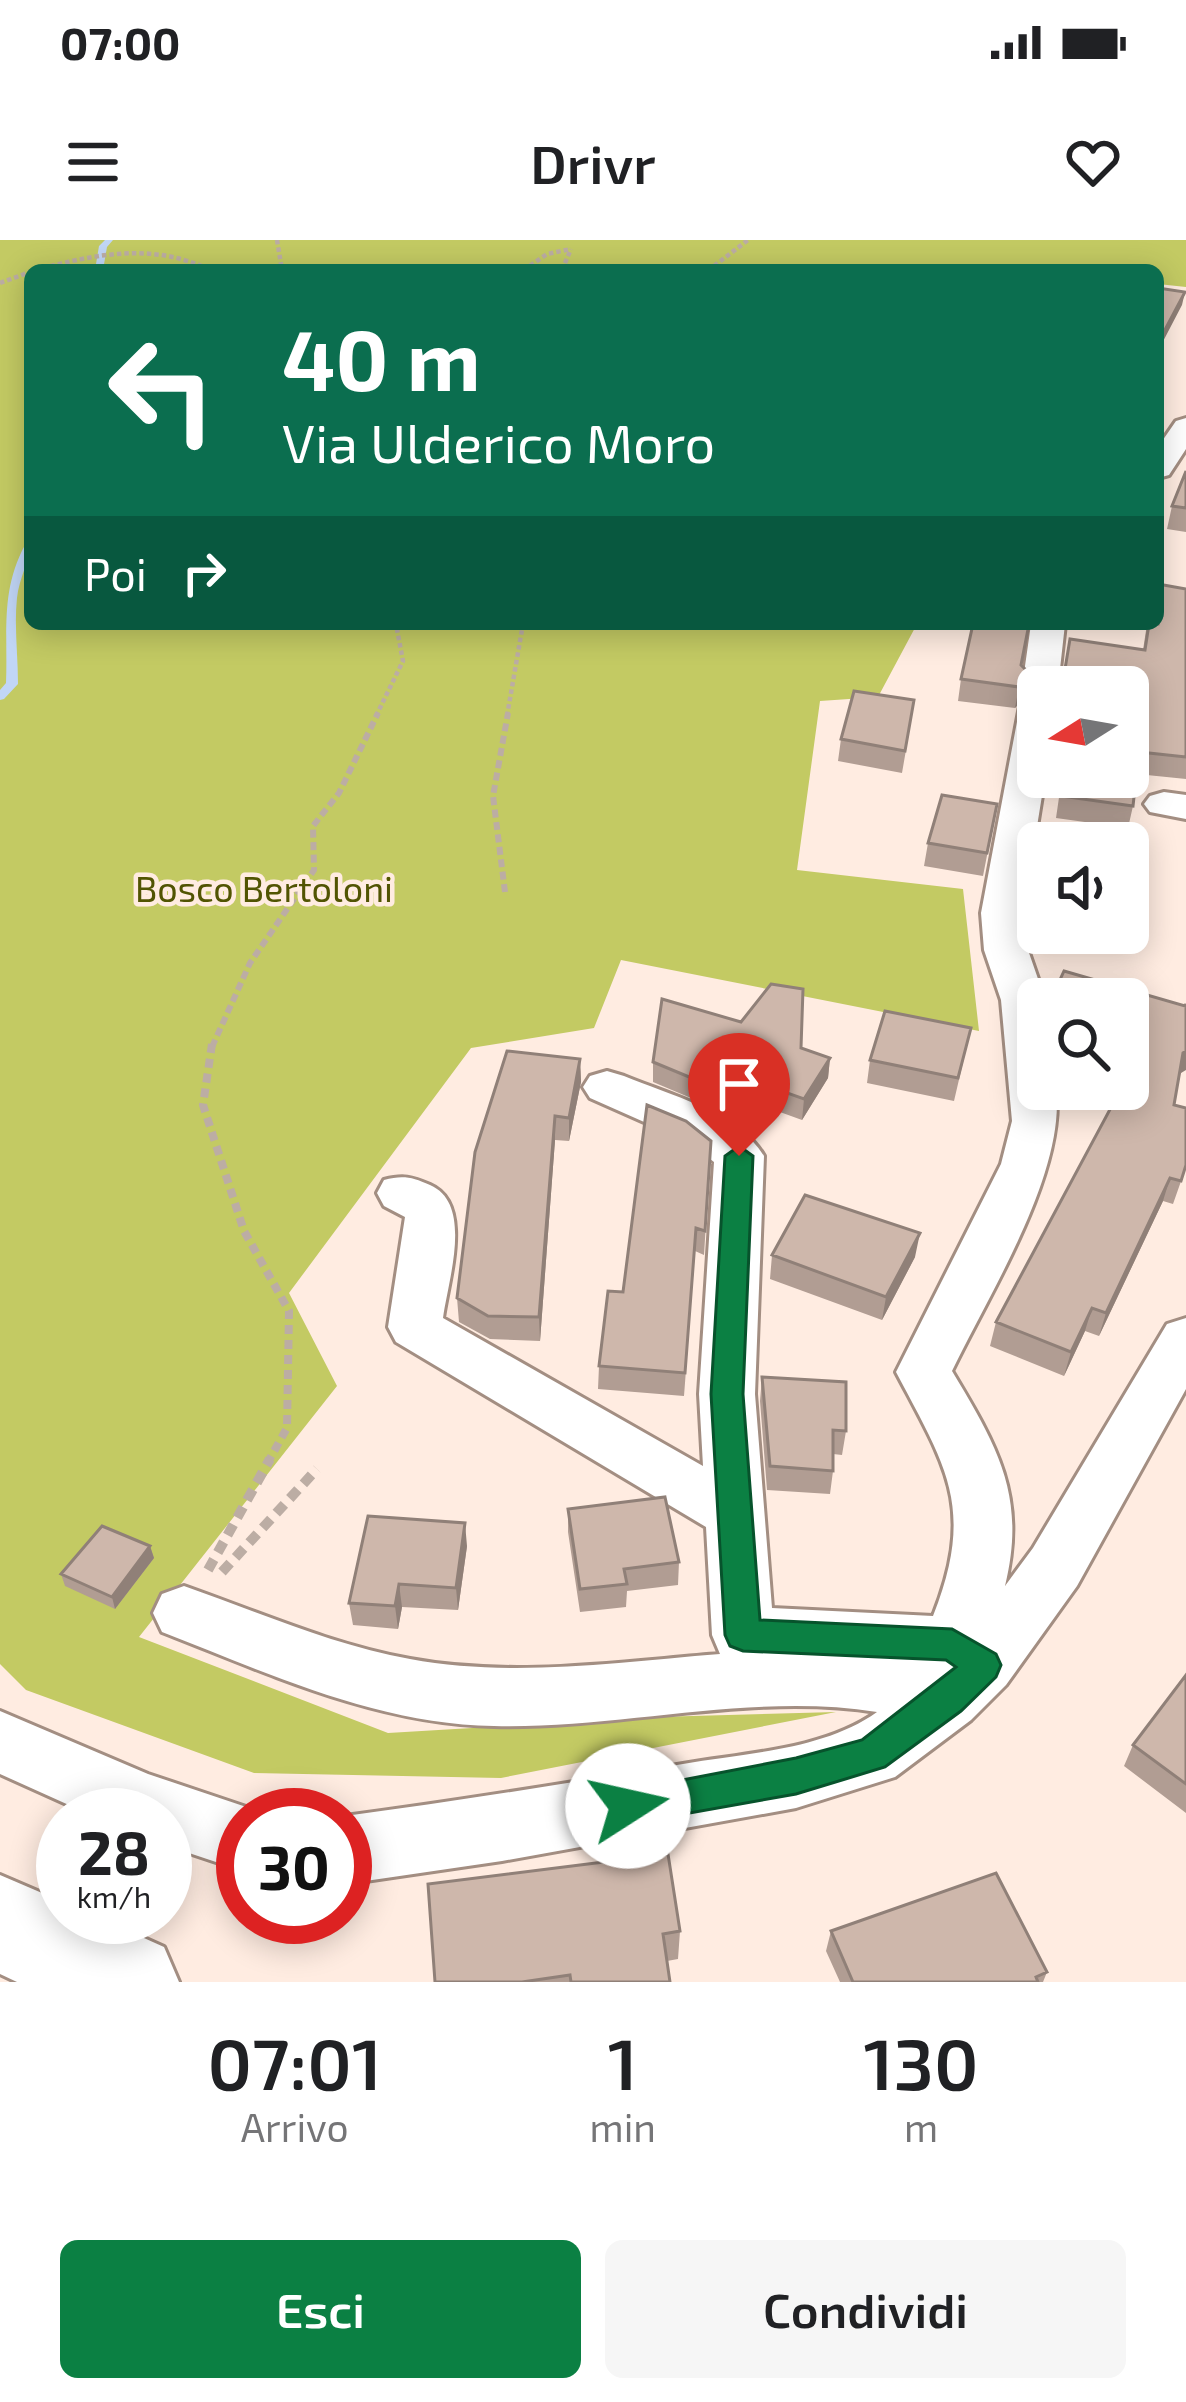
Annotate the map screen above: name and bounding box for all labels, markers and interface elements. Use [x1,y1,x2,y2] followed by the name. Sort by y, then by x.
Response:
[60,15,181,69] text: 07:00
[60,129,126,195] icon: menu
[1060,129,1126,195] icon: heart
[530,130,656,195] text: Drivr
[282,307,481,408] text: 40 m
[84,312,240,468] icon: left
[282,409,715,474] text: Via Ulderico Moro
[171,540,237,606] icon: right
[84,546,147,600] text: Poi
[1017,666,1149,798] north arrow
[1017,666,1149,1110] map controls
[1017,822,1149,954] button: sound
[135,866,393,909] park label: Bosco Bertoloni
[1017,978,1149,1110] button: search
[688,1033,790,1156] pin
[706,1051,772,1117] icon: arrive
[565,1743,691,1869] position arrow
[216,1788,372,1944] speed limit sign: 30
[78,1815,150,1887] text: 28
[77,1878,151,1914] text: km/h
[207,2018,382,2104] text: 07:01
[608,2018,638,2104] text: 1
[863,2018,979,2104] text: 130
[241,2103,349,2150] text: Arrivo
[589,2103,656,2150] text: min
[904,2103,938,2150] text: m
[60,2240,581,2378] button: Esci
[605,2240,1126,2378] button: Condividi

